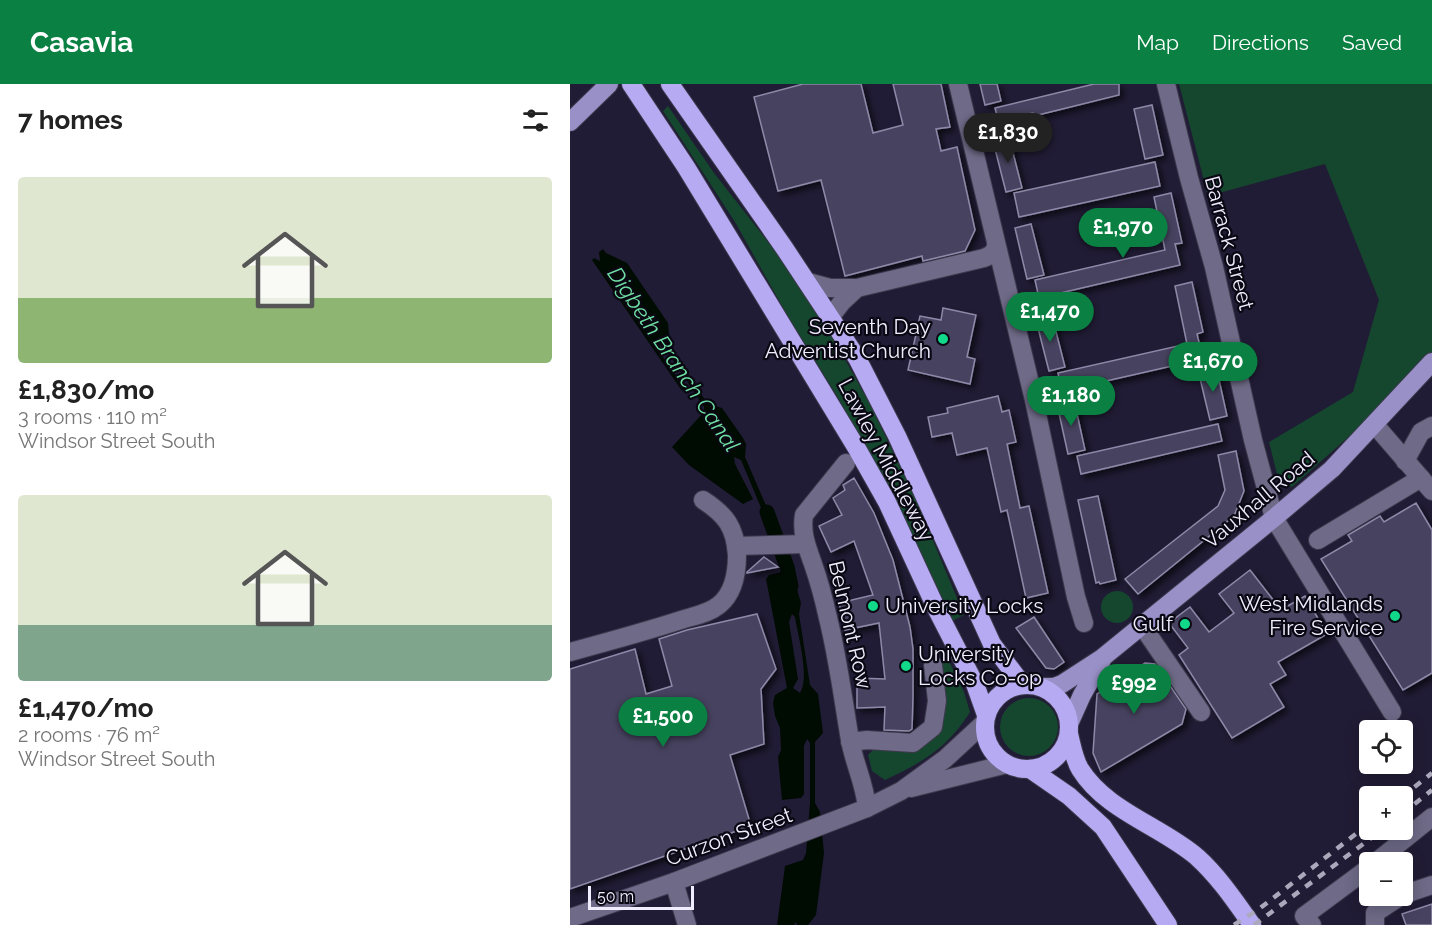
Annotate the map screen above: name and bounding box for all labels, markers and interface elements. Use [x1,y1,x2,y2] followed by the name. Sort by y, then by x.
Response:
[30,26,133,59] text: Casavia
[1136,30,1179,55] text: Map
[1212,30,1309,55] text: Directions
[1342,30,1402,55] text: Saved
[519,104,552,137] icon: filters
[18,105,123,135] text: 7 homes
[959,113,1057,164] pin: £1,830
[978,120,1038,144] text: £1,830
[1200,173,1259,313] street label: Barrack Street
[1074,208,1172,259] pin: £1,970
[1093,215,1153,239] text: £1,970
[231,216,339,324] icon: home
[602,262,746,457] water label: Digbeth Branch Canal
[1001,292,1099,343] pin: £1,470
[1020,299,1080,323] text: £1,470
[765,314,931,363] place label: Seventh Day Adventist Church
[936,332,950,346] marker: Seventh Day Adventist Church
[1164,342,1262,393] pin: £1,670
[1182,349,1244,373] text: £1,670
[833,374,940,545] street label: Lawley Middleway
[18,375,154,405] text: £1,830/mo
[1022,376,1120,427] pin: £1,180
[1041,383,1101,407] text: £1,180
[18,405,167,429] text: 3 rooms · 110 m²
[18,429,215,453] text: Windsor Street South
[1198,446,1320,554] street label: Vauxhall Road
[231,534,339,642] icon: home
[824,558,877,691] street label: Belmont Row
[1239,591,1383,640] place label: West Midlands Fire Service
[885,593,1043,618] place label: University Locks
[866,599,880,613] marker: University Locks
[1388,609,1402,623] marker: West Midlands Fire Service
[1133,611,1174,636] place label: Gulf
[1178,617,1192,631] marker: Gulf
[918,641,1042,690] place label: University Locks Co-op
[899,659,913,673] marker: University Locks Co-op
[1098,664,1170,715] pin: £992
[1111,671,1157,695] text: £992
[18,693,153,723] text: £1,470/mo
[614,697,712,748] pin: £1,500
[632,704,694,728] text: £1,500
[1359,720,1413,906] map controls
[1359,720,1413,774] button: locate
[18,723,160,747] text: 2 rooms · 76 m²
[18,747,215,771] text: Windsor Street South
[1359,786,1413,840] button: +
[662,802,795,871] street label: Curzon Street
[1359,852,1413,906] button: −
[588,883,694,910] scale bar
[597,887,634,906] text: 50 m

